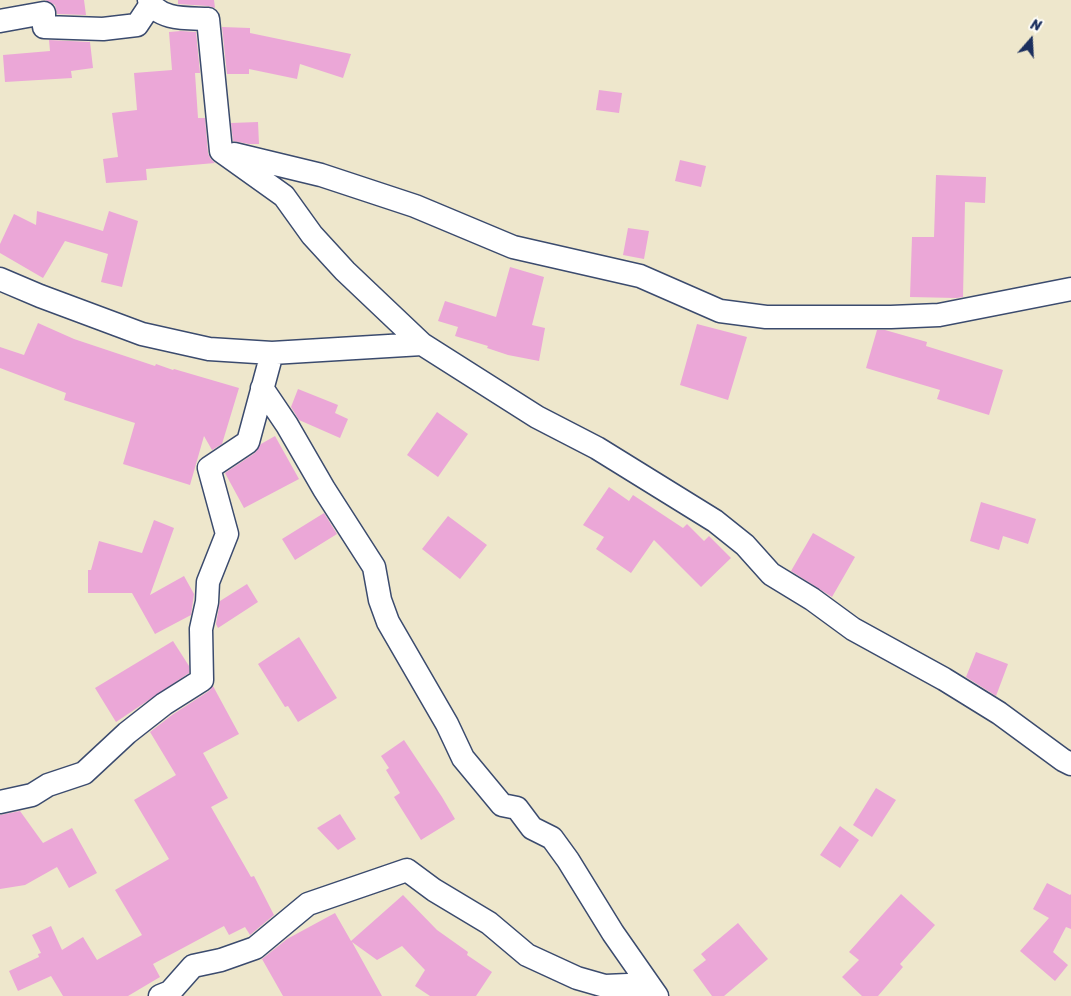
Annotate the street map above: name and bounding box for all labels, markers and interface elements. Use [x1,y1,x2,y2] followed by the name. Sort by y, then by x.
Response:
[1027,12,1045,39] text: N
[1006,15,1056,65] north arrow

